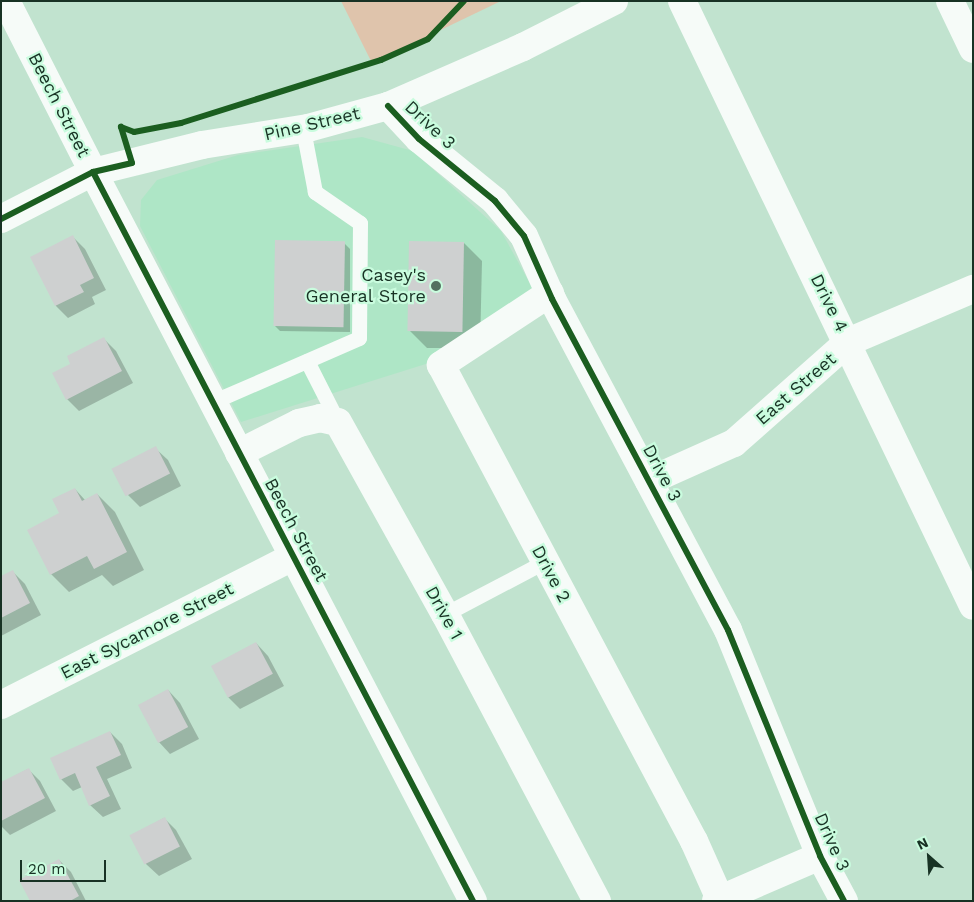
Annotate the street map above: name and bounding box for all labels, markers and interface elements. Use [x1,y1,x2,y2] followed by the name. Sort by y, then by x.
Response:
[23,49,95,161] street label: Beech Street
[400,96,460,154] street label: Drive 3
[262,102,362,146] street label: Pine Street
[305,265,426,308] place label: Casey's General Store
[806,270,852,336] street label: Drive 4
[430,280,442,292] marker: Casey's General Store
[752,348,840,430] street label: East Street
[638,441,686,505] street label: Drive 3
[260,475,332,585] street label: Beech Street
[527,542,575,606] street label: Drive 2
[57,578,237,684] street label: East Sycamore Street
[421,582,467,644] street label: Drive 1
[810,810,854,874] street label: Drive 3
[904,832,954,882] north arrow
[914,834,931,853] text: N
[22,850,109,882] scale bar
[28,860,66,878] text: 20 m

